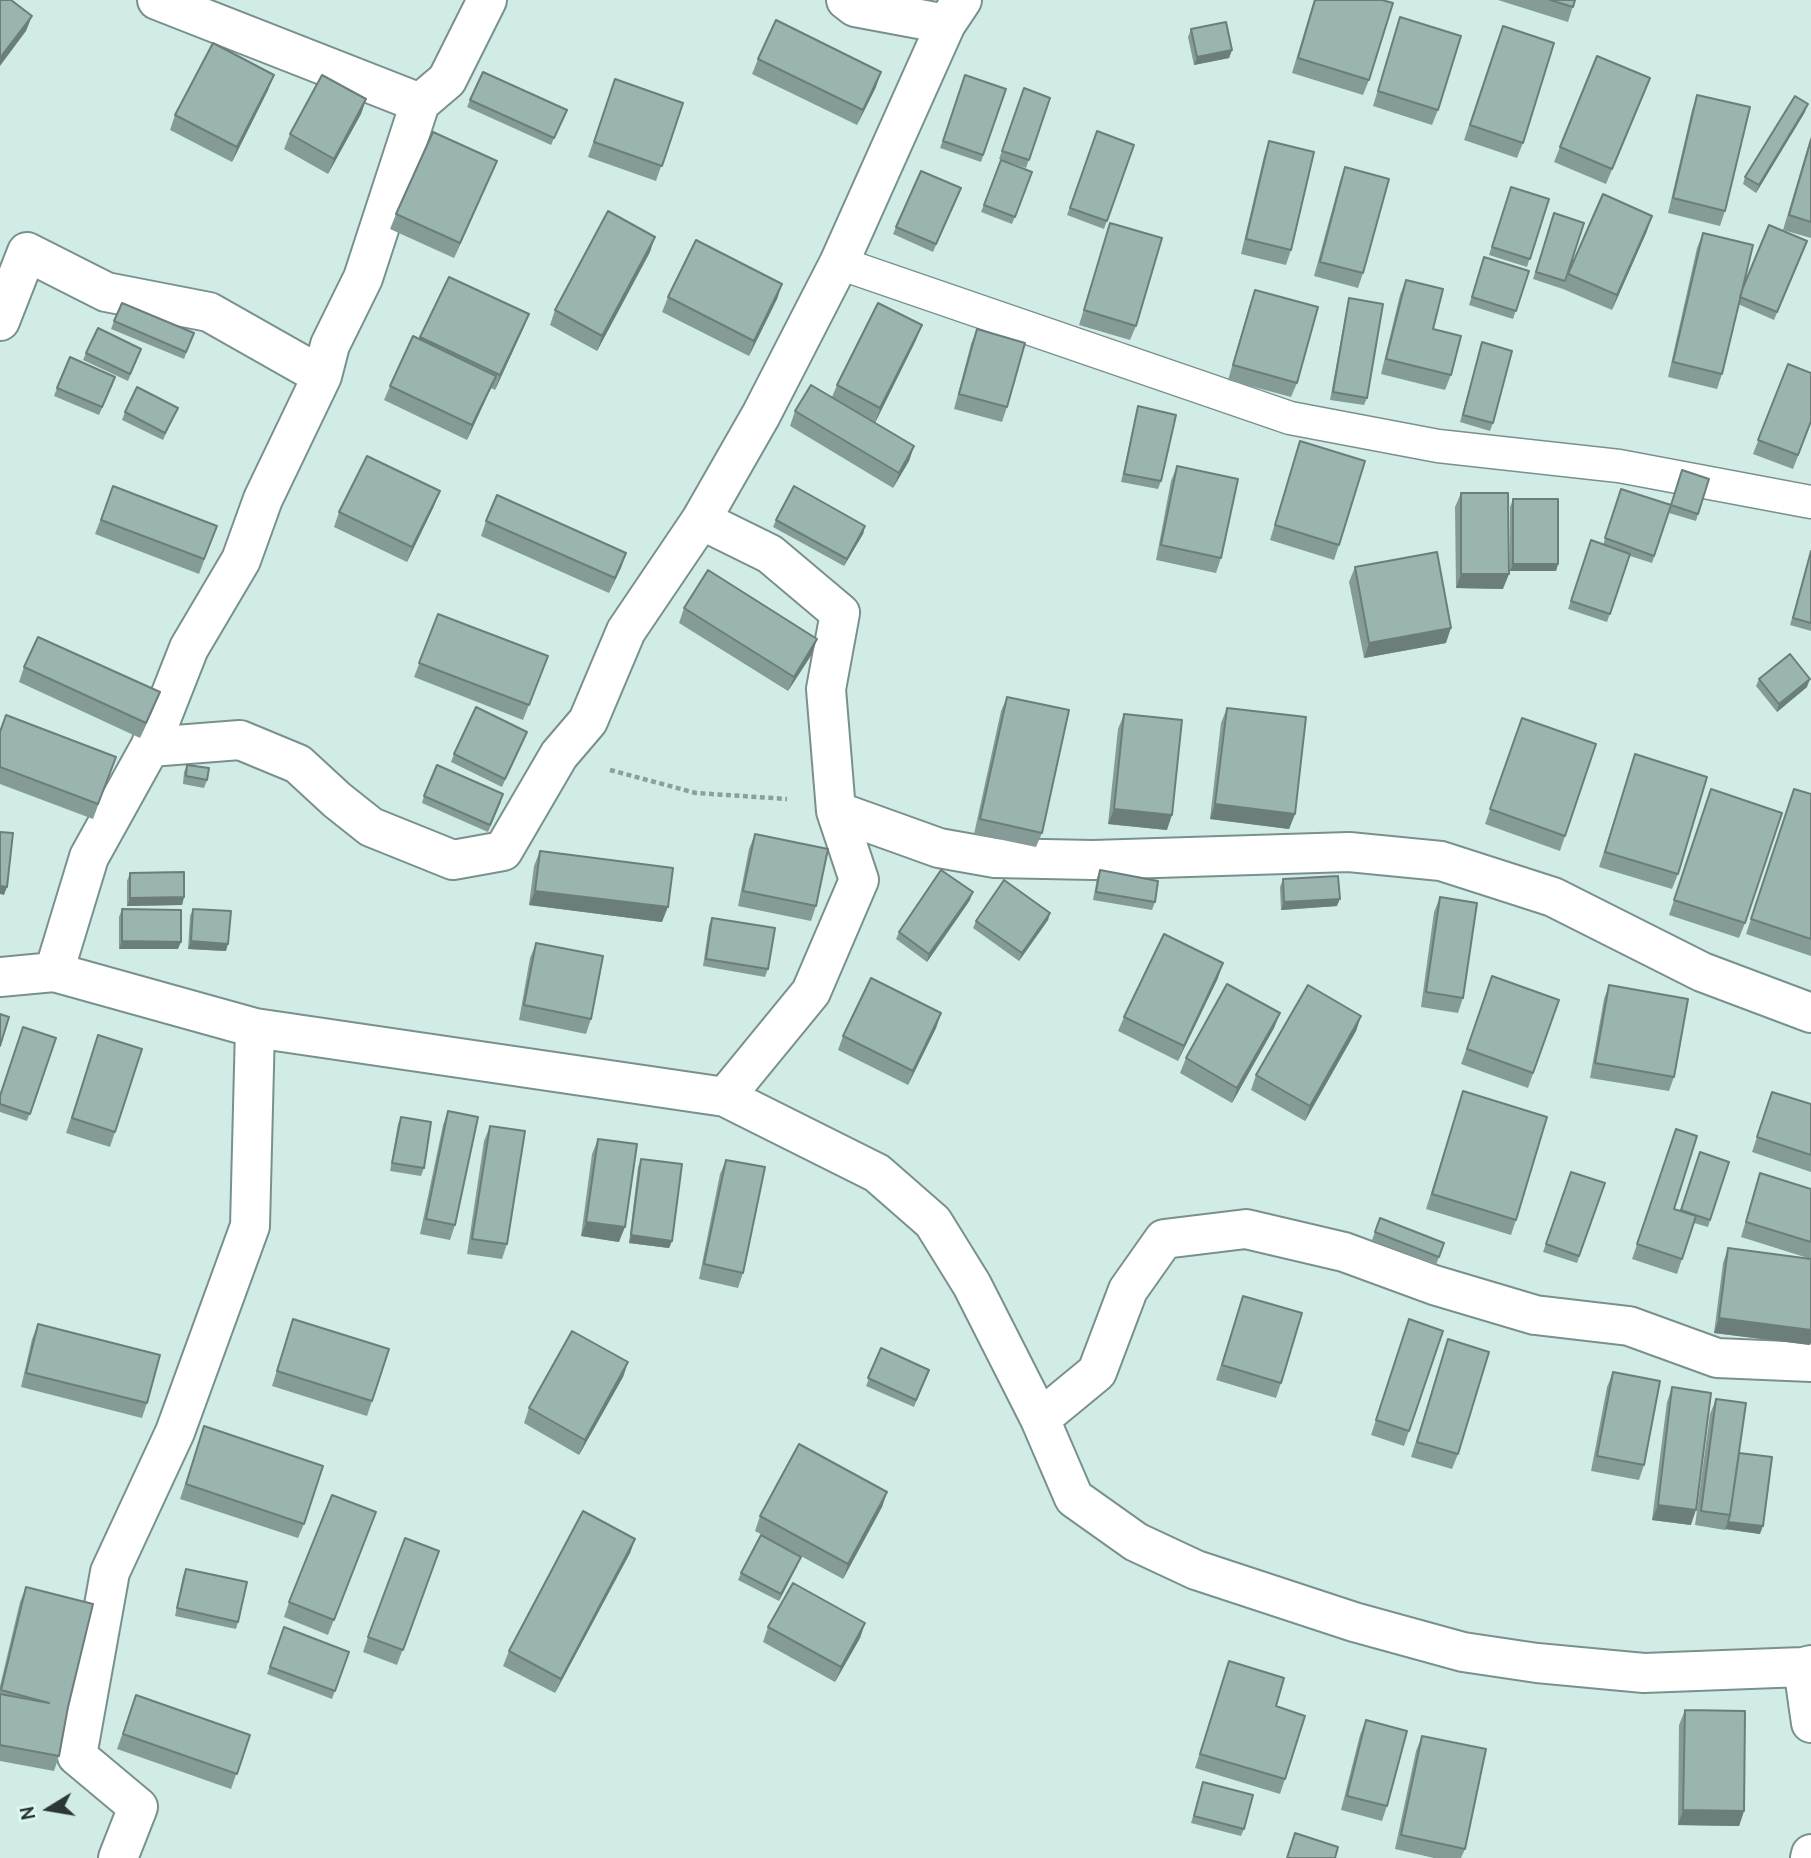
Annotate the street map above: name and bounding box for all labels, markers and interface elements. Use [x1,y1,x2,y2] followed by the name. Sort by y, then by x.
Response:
[14,1774,84,1844] north arrow
[15,1804,40,1822] text: N

